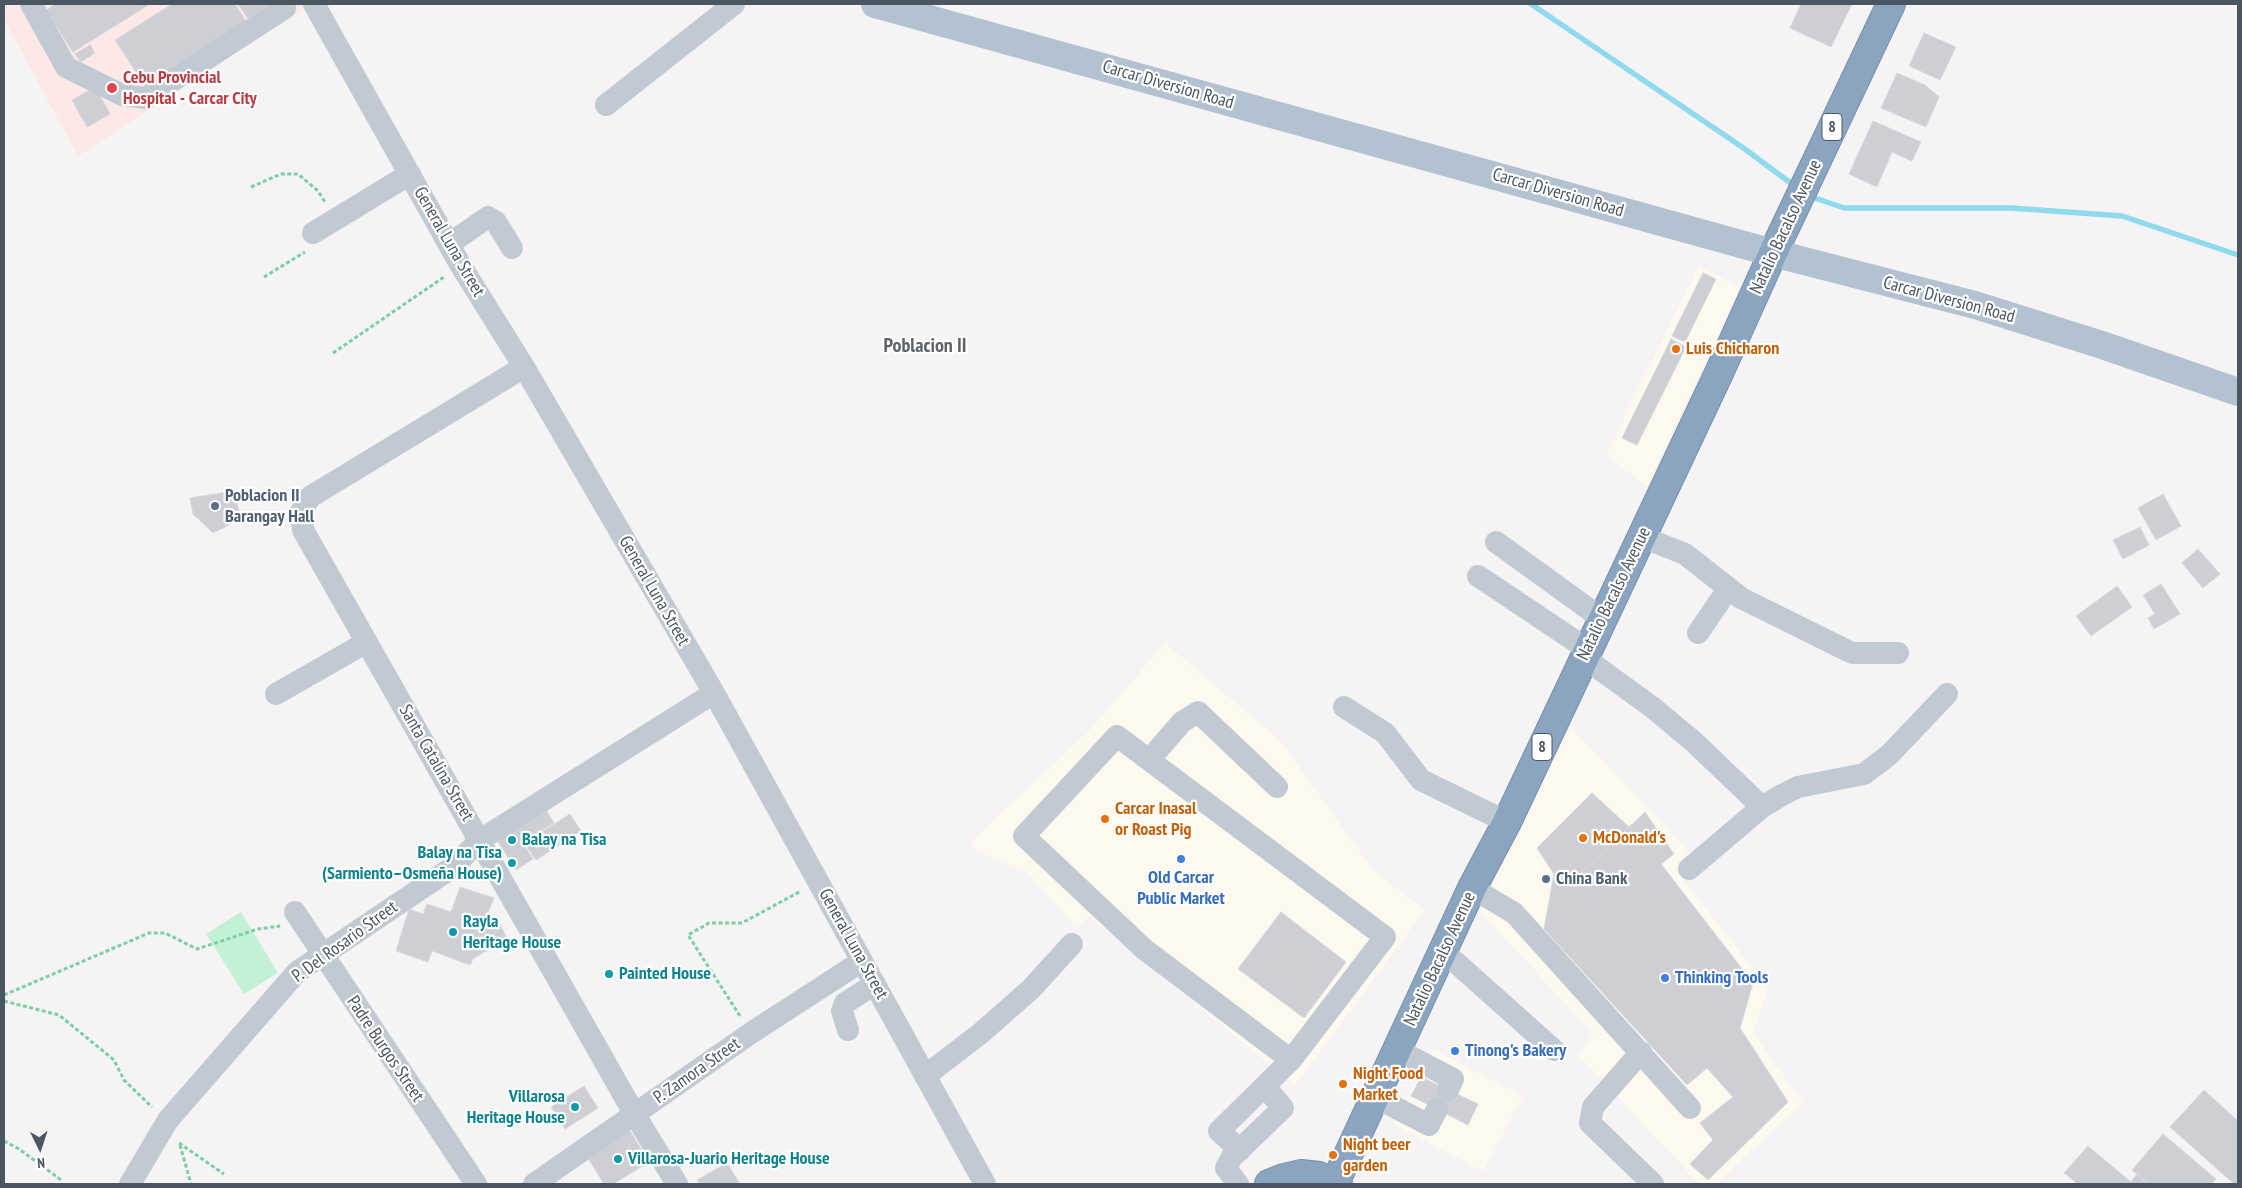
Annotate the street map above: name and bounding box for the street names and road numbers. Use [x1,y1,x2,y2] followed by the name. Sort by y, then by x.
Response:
[1100,56,1236,114] street label: Carcar Diversion Road
[1822,114,1842,140] road number: 8
[1745,157,1827,297] street label: Natalio Bacalso Avenue
[1490,164,1626,222] street label: Carcar Diversion Road
[409,183,489,301] street label: General Luna Street
[1881,272,2017,328] street label: Carcar Diversion Road
[1572,524,1656,664] street label: Natalio Bacalso Avenue
[614,532,694,650] street label: General Luna Street
[394,701,478,825] street label: Santa Catalina Street
[1532,734,1552,760] road number: 8
[814,885,892,1003] street label: General Luna Street
[1399,889,1481,1029] street label: Natalio Bacalso Avenue
[288,897,402,987] street label: P. Del Rosario Street
[342,992,428,1106] street label: Padre Burgos Street
[650,1033,744,1109] street label: P. Zamora Street

